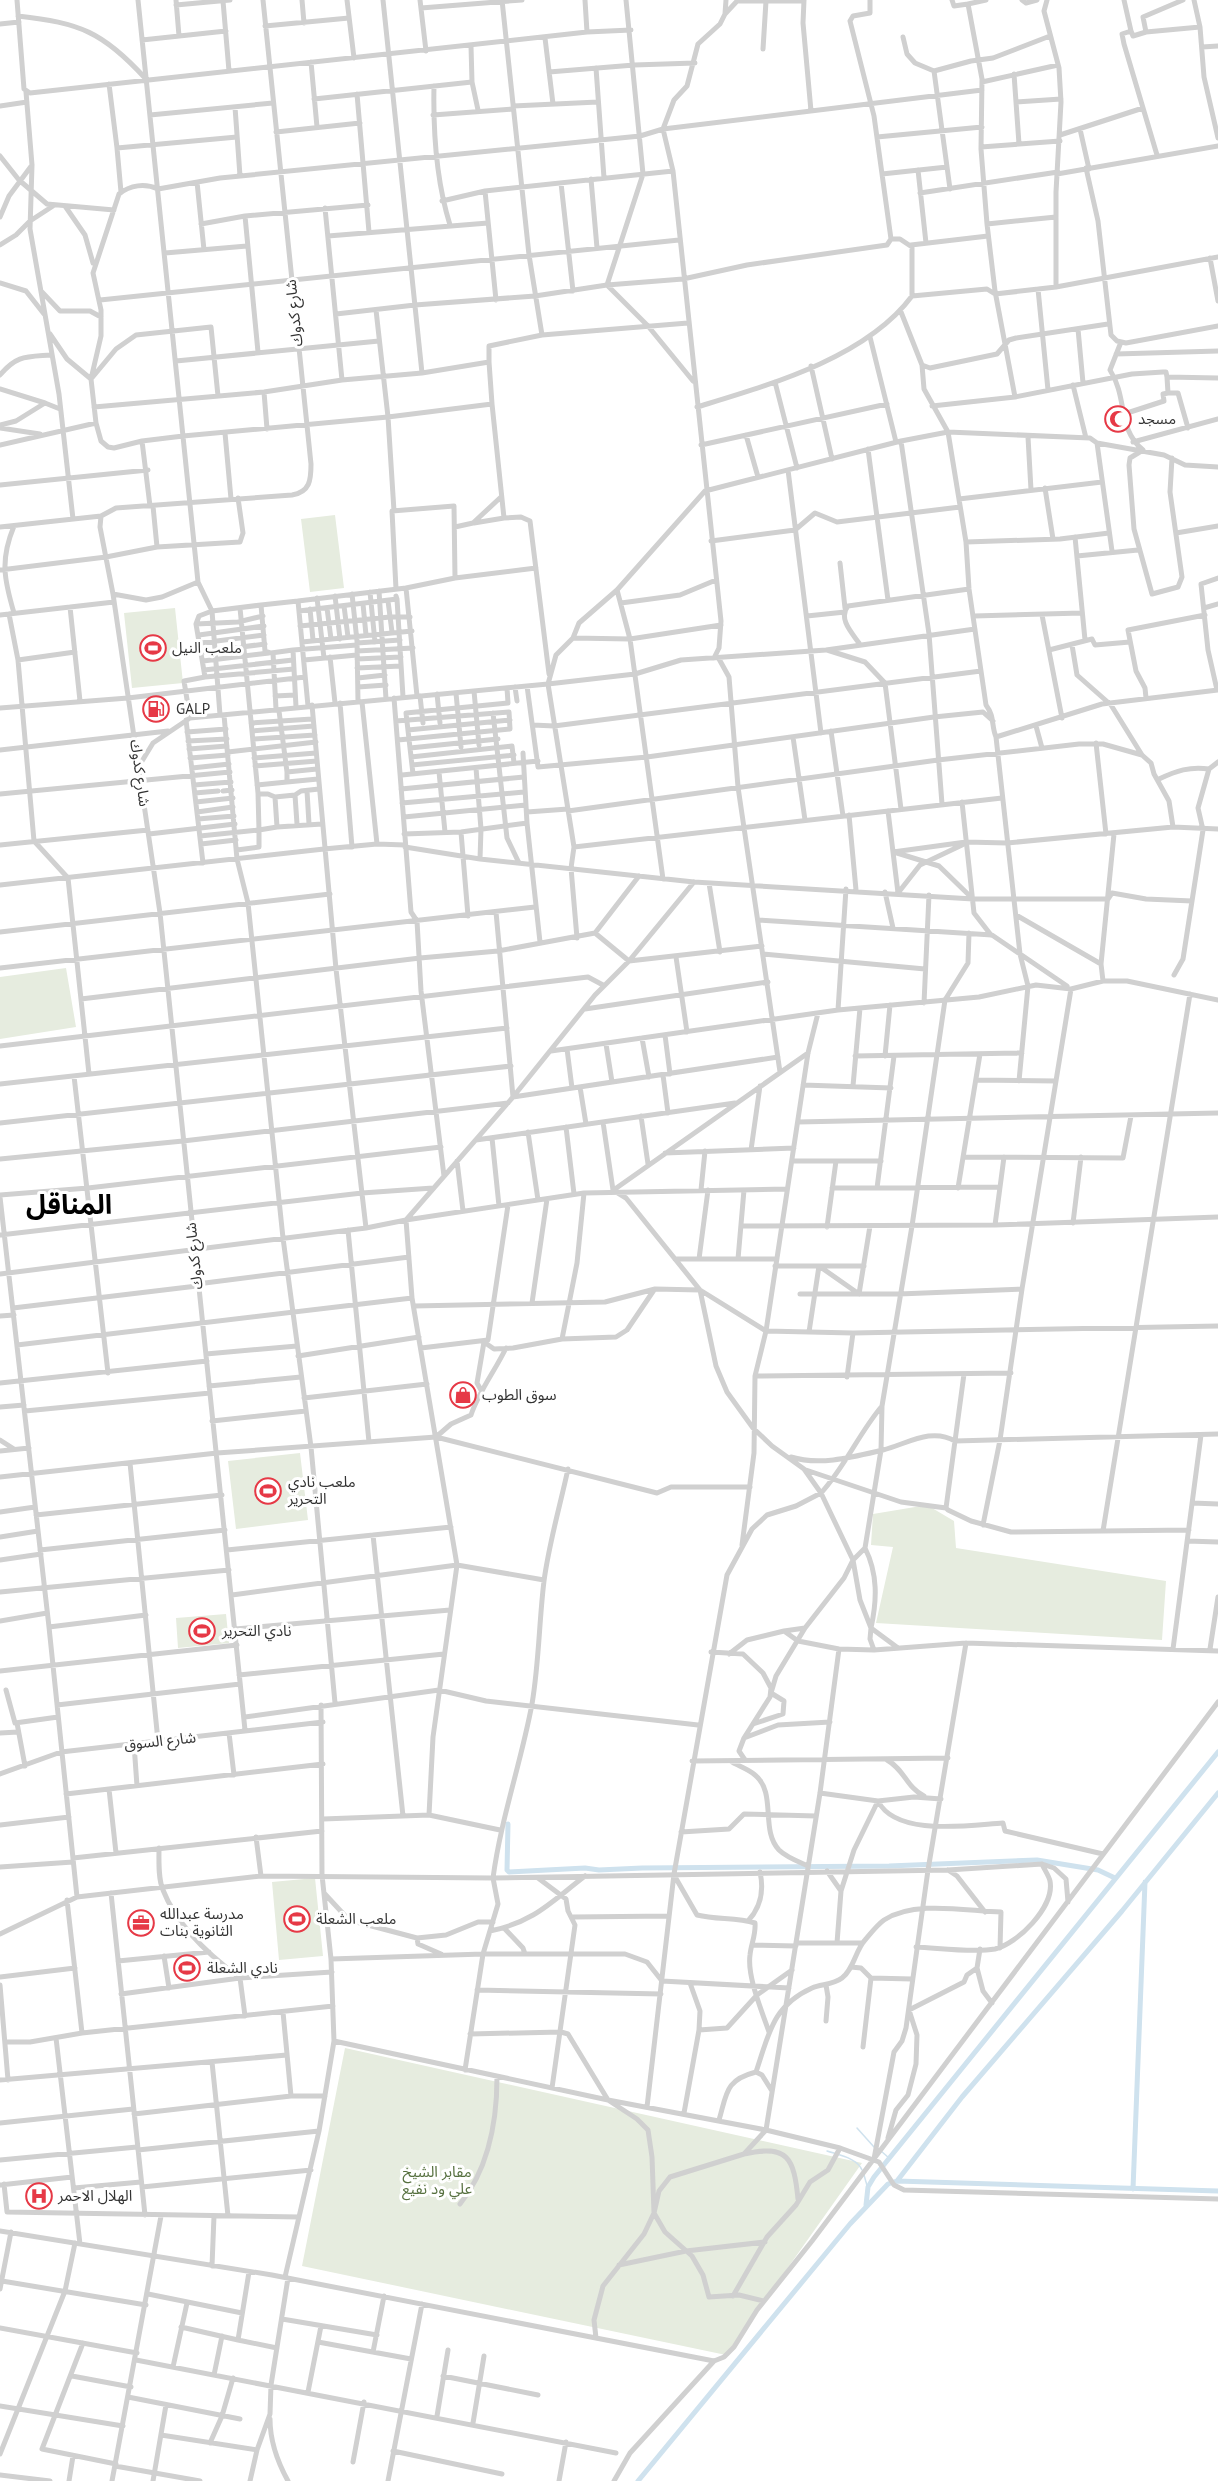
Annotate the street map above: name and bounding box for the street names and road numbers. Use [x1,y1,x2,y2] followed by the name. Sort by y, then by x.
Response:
[281,278,309,348] street label: شارع كدوك
[123,738,155,808] street label: شارع كدوك
[181,1221,209,1291] street label: شارع كدوك
[123,1727,197,1757] street label: شارع السوق

